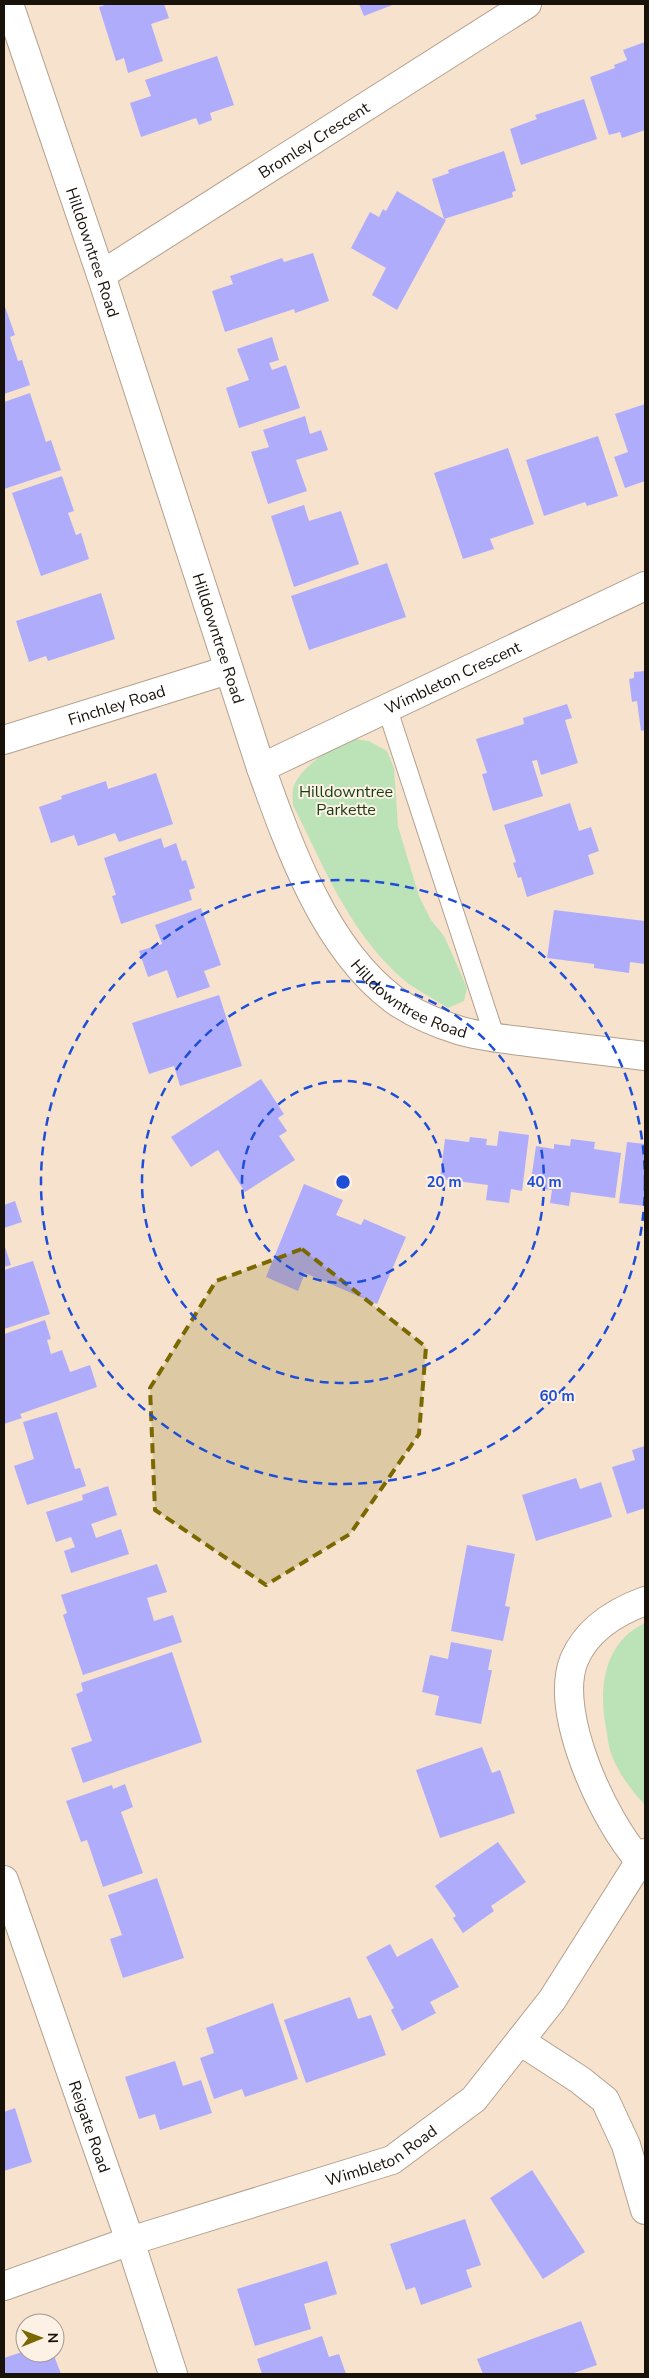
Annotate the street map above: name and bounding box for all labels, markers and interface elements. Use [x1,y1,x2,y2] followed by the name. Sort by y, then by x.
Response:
[254,97,374,184] street label: Bromley Crescent
[60,185,124,320] street label: Hilldowntree Road
[187,571,249,706] street label: Hilldowntree Road
[381,636,525,720] street label: Wimbleton Crescent
[66,680,168,731] street label: Finchley Road
[299,781,393,821] park label: Hilldowntree Parkette
[345,955,470,1044] street label: Hilldowntree Road
[426,1172,462,1192] text: 20 m
[526,1172,562,1192] text: 40 m
[334,1173,352,1191] centre of rings
[539,1386,575,1406] text: 60 m
[63,2078,115,2176] street label: Reigate Road
[323,2120,442,2192] street label: Wimbleton Road
[15,2313,65,2363] north arrow
[43,2332,62,2343] text: N

